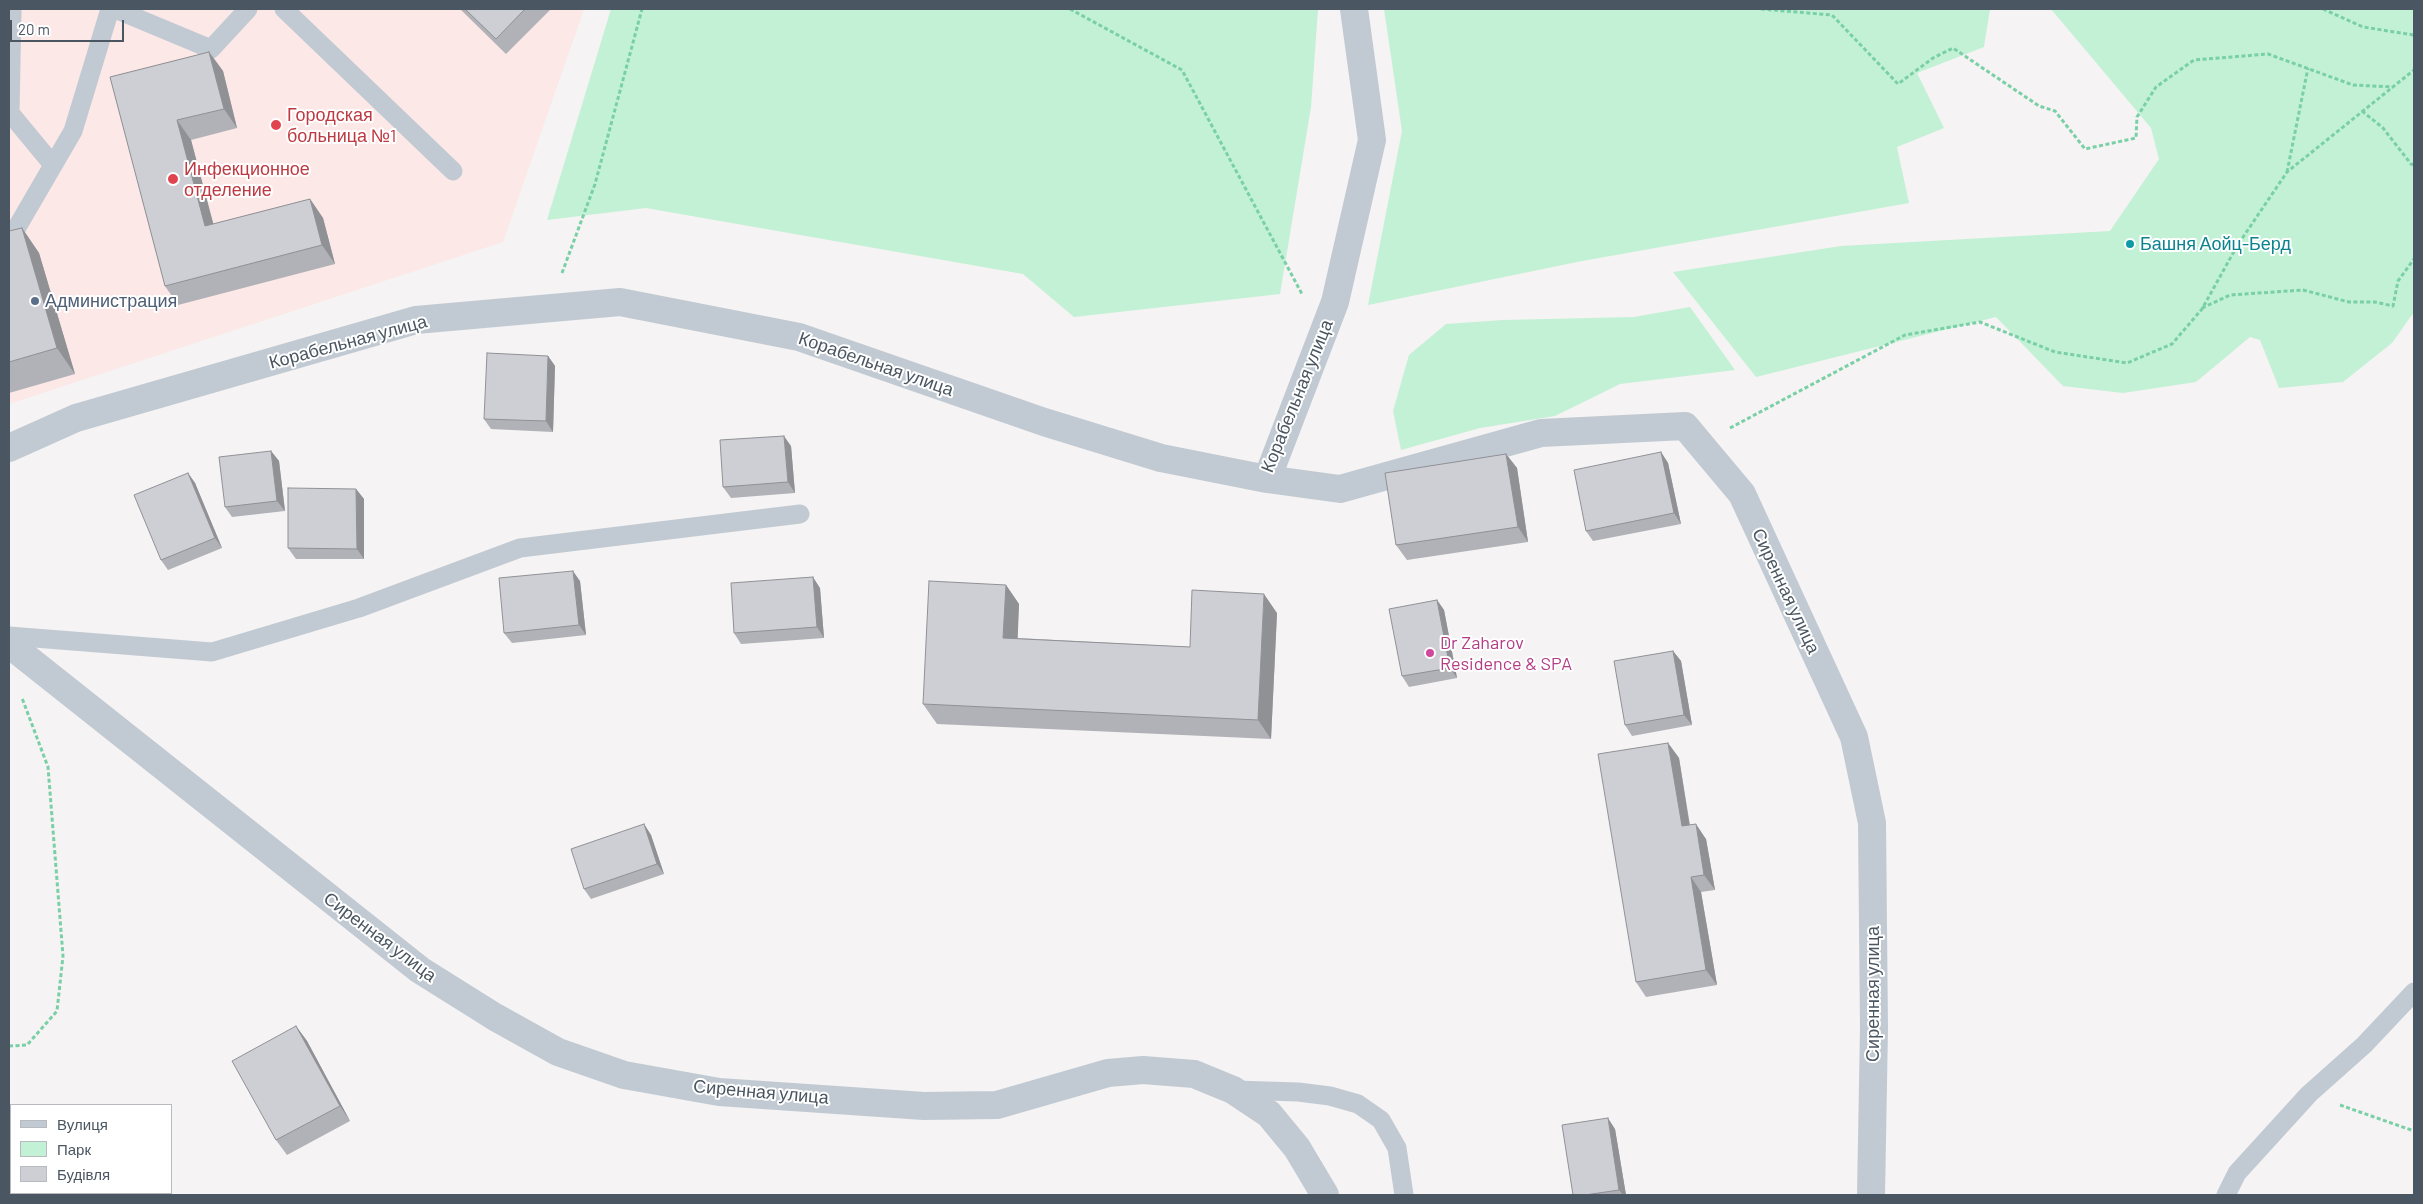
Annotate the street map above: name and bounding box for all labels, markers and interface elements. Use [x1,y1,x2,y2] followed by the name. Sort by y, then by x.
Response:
[12,10,126,42] scale bar
[18,20,50,38] text: 20 m
[287,104,396,146] place label: Городская больница №1
[269,118,283,132] marker: Городская больница №1
[184,158,310,200] place label: Инфекционное отделение
[166,172,180,186] marker: Инфекционное отделение
[2140,233,2291,255] place label: Башня Аойц-Берд
[2124,238,2136,250] marker: Башня Аойц-Берд
[45,290,177,312] place label: Администрация
[29,295,41,307] marker: Администрация
[267,311,429,373] street label: Корабельная улица
[1257,317,1337,475] street label: Корабельная улица
[796,327,956,401] street label: Корабельная улица
[1748,525,1824,657] street label: Сиренная улица
[1440,632,1572,674] place label: Dr Zaharov Residence & SPA
[1424,647,1436,659] marker: Dr Zaharov Residence & SPA
[319,888,441,986] street label: Сиренная улица
[1862,926,1884,1062] street label: Сиренная улица
[692,1075,830,1109] street label: Сиренная улица
[10,1104,172,1194] legend
[57,1115,108,1133] text: Вулиця
[57,1140,91,1158] text: Парк
[57,1165,110,1183] text: Будівля

